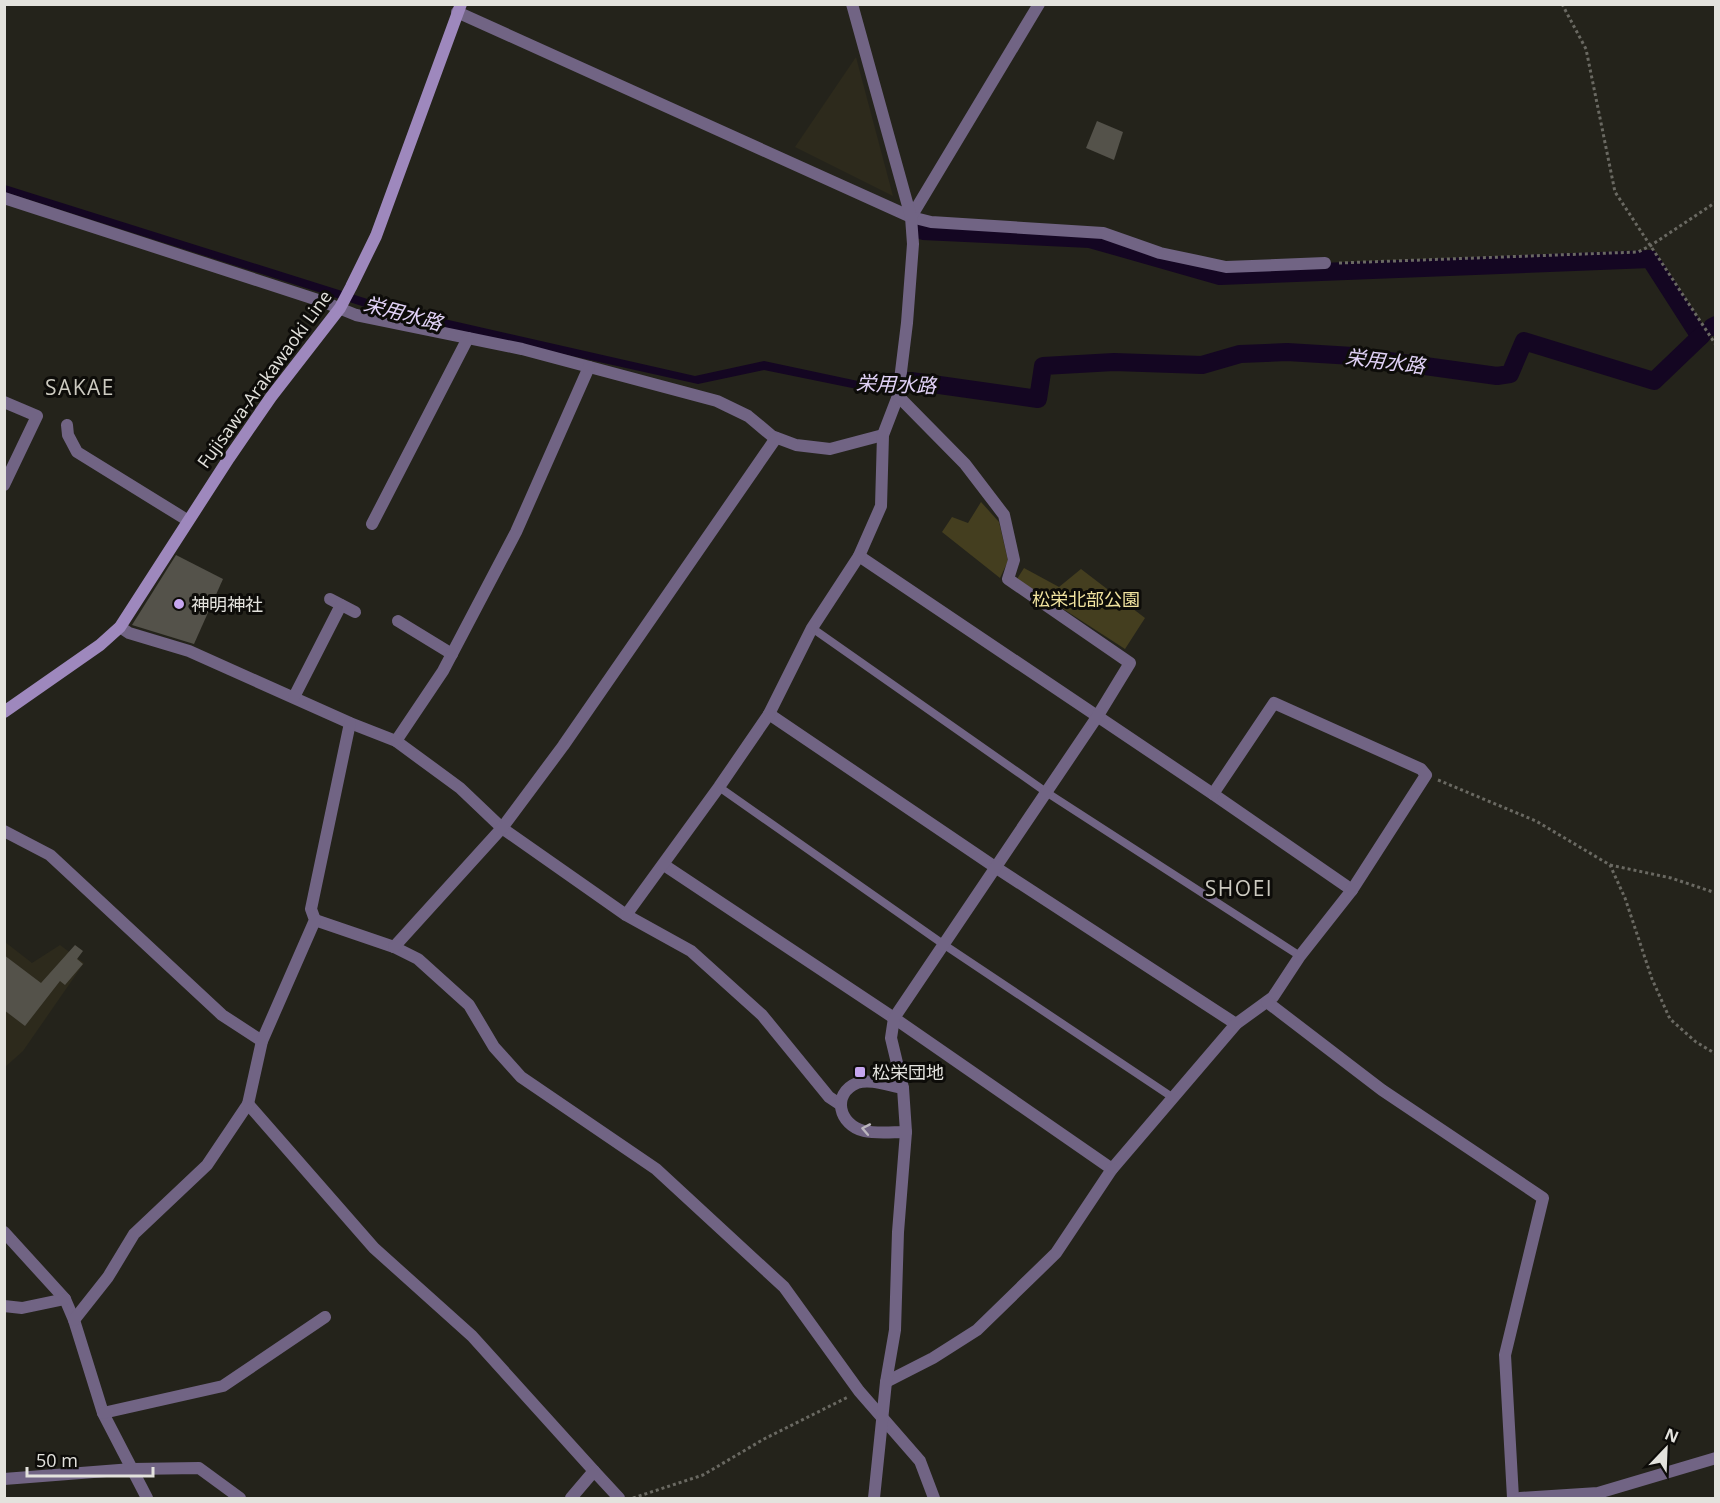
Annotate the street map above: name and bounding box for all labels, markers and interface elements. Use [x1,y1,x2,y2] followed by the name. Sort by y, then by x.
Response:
[191,285,337,473] street label: Fujisawa-Arakawaoki Line
[361,290,447,337] water label: 栄用水路
[1344,343,1428,380] water label: 栄用水路
[856,369,938,399] water label: 栄用水路
[45,373,115,401] district label: SAKAE
[1032,587,1140,611] park label: 松栄北部公園
[191,592,263,616] place label: 神明神社
[172,597,186,611] marker: 神明神社
[1205,874,1273,902] district label: SHOEI
[872,1060,944,1084] place label: 松栄団地
[853,1065,867,1079] marker: 松栄団地
[861,1124,871,1136] one-way arrow
[1636,1419,1696,1479] north arrow
[1662,1423,1682,1448] text: N
[27,1440,153,1478] scale bar
[36,1448,78,1472] text: 50 m

